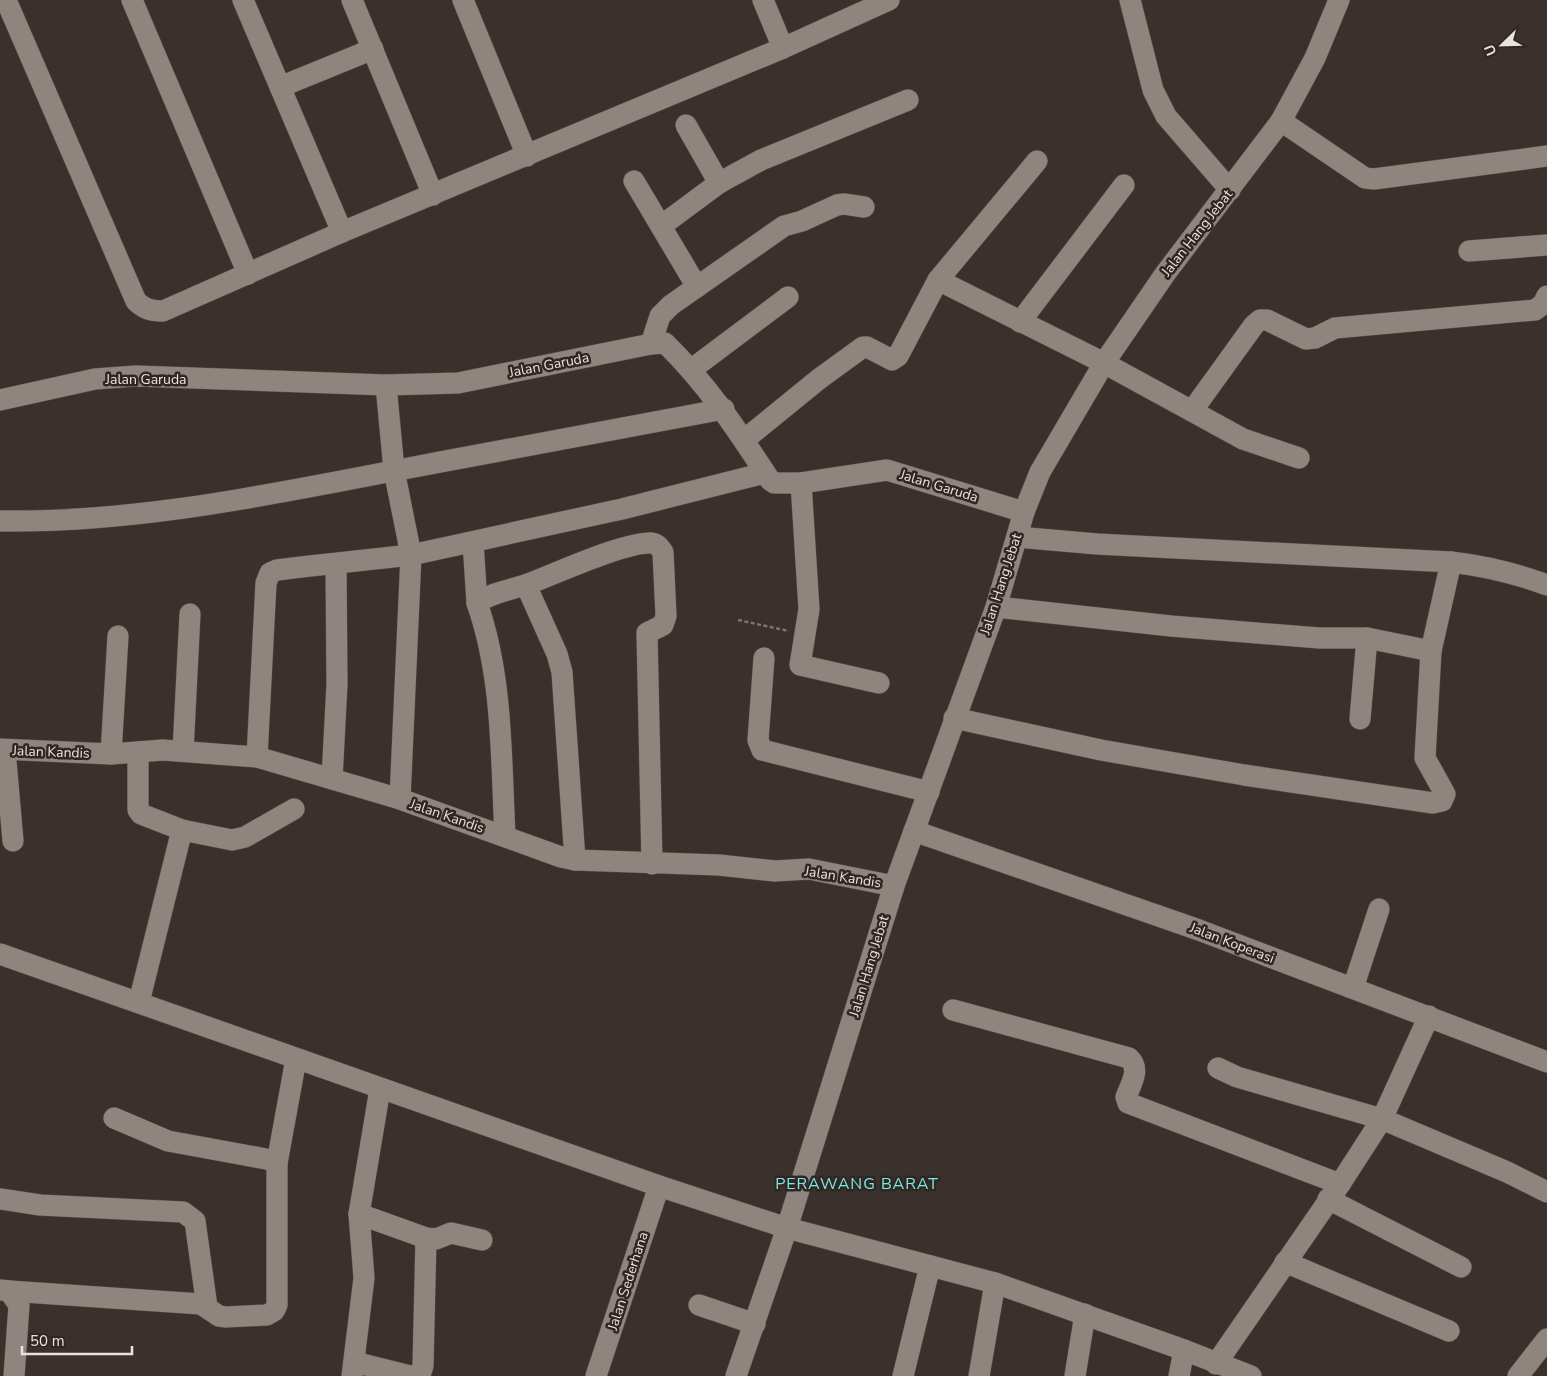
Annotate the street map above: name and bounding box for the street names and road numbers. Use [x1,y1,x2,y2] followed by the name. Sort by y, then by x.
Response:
[1156,186,1237,281] street label: Jalan Hang Jebat
[506,348,591,382] street label: Jalan Garuda
[104,370,187,389] street label: Jalan Garuda
[896,465,981,507] street label: Jalan Garuda
[975,531,1026,638] street label: Jalan Hang Jebat
[11,741,90,763] street label: Jalan Kandis
[406,794,487,838] street label: Jalan Kandis
[802,861,883,892] street label: Jalan Kandis
[844,913,894,1020] street label: Jalan Hang Jebat
[1186,918,1277,968] street label: Jalan Koperasi
[603,1229,653,1334] street label: Jalan Sederhana

